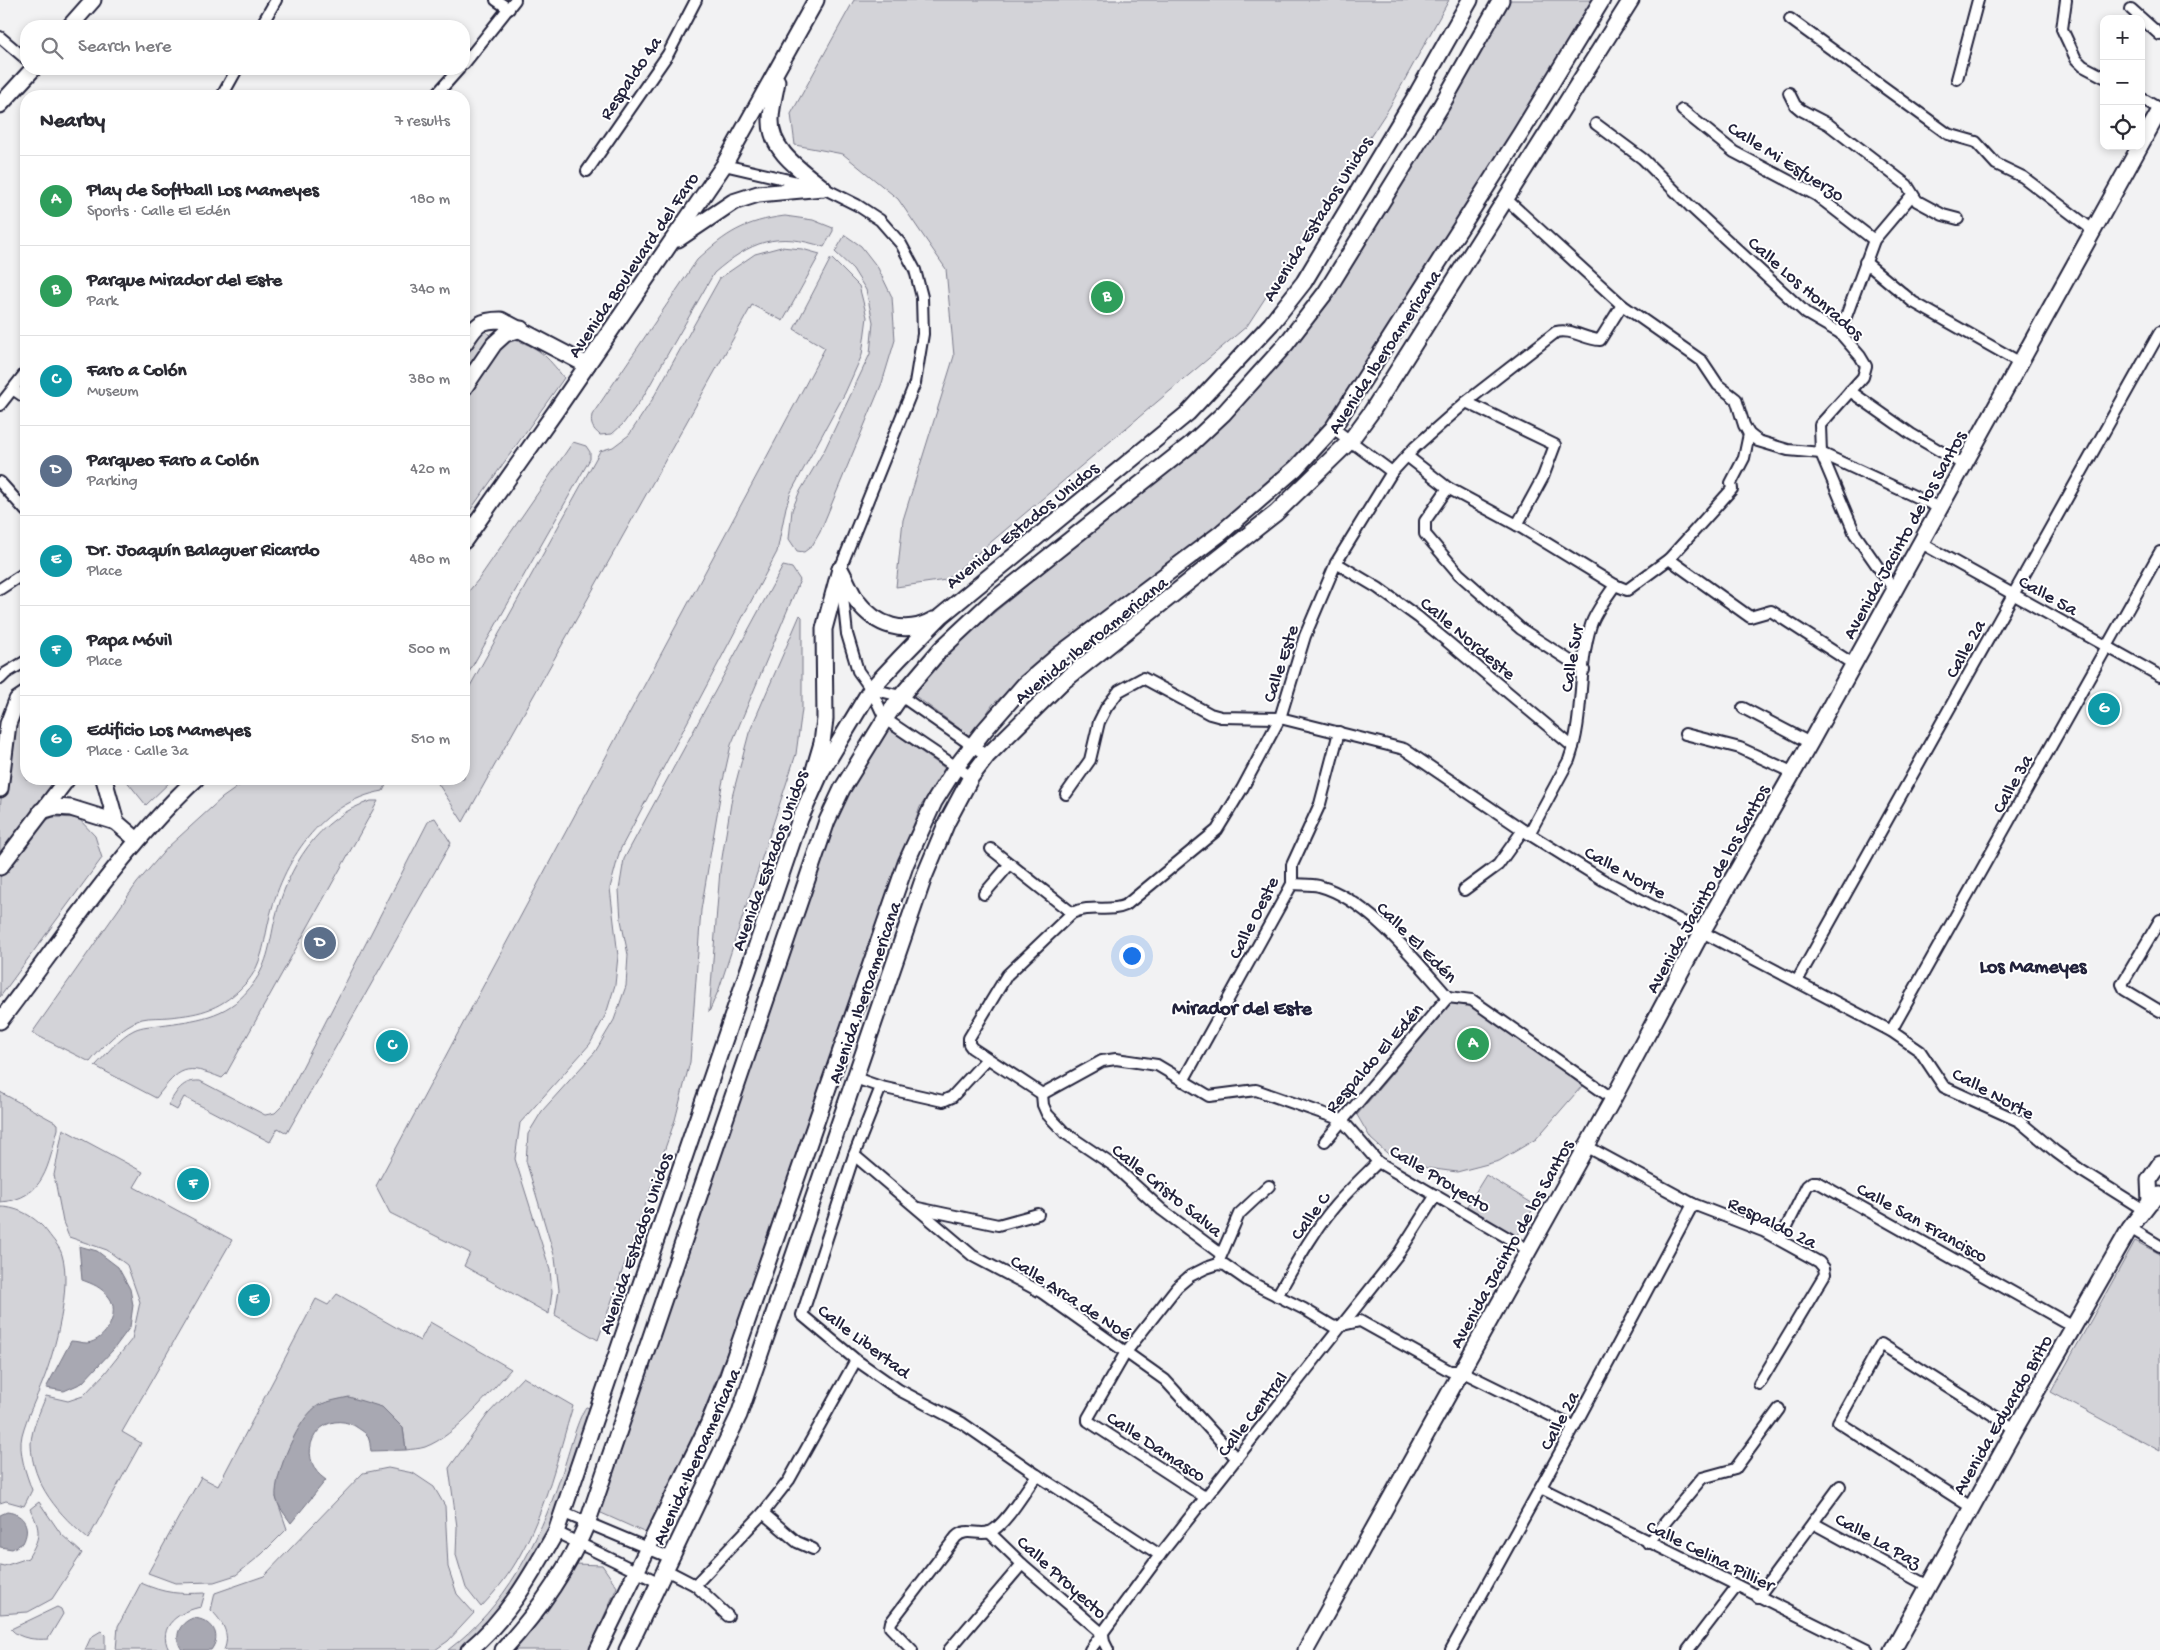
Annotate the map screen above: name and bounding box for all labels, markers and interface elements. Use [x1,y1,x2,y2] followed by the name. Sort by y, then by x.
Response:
[2100,15,2145,150] map controls
[2100,15,2145,60] button: +
[20,20,470,75] search box
[596,32,669,125] street label: Respaldo 4a
[38,34,66,62] icon: search
[78,36,172,59] text: Search here
[2100,60,2145,105] button: −
[2100,105,2145,150] button: locate
[40,110,105,135] text: Nearby
[395,113,450,132] text: 7 results
[1722,118,1848,208] street label: Calle Mi Esfuerzo
[1259,132,1380,307] street label: Avenida Estados Unidos
[564,169,706,363] street label: Avenida Boulevard del Faro
[87,180,319,203] text: Play de Softball Los Mameyes
[51,191,61,210] text: A
[411,191,450,210] text: 180 m
[87,203,230,222] text: Sports · Calle El Edén
[1742,233,1868,347] street label: Calle Los Honrados
[1324,265,1448,439] street label: Avenida Iberoamericana
[87,270,282,293] text: Parque Mirador del Este
[1091,278,1123,316] pin: B
[52,281,60,300] text: B
[410,281,450,300] text: 340 m
[87,293,118,312] text: Park
[87,360,187,383] text: Faro a Colón
[52,371,60,390] text: C
[409,371,450,390] text: 380 m
[87,383,139,402] text: Museum
[1839,426,1974,644] street label: Avenida Jacinto de los Santos
[87,450,259,473] text: Parqueo Faro a Colón
[942,457,1105,596] street label: Avenida Estados Unidos
[51,461,61,480] text: D
[410,461,450,480] text: 420 m
[87,473,138,492] text: Parking
[87,540,320,563] text: Dr. Joaquín Balaguer Ricardo
[51,551,61,570] text: E
[409,551,450,570] text: 480 m
[87,563,122,582] text: Place
[2014,571,2082,623] street label: Calle 5a
[1011,572,1175,711] street label: Avenida Iberoamericana
[1414,593,1519,687] street label: Calle Nordeste
[1942,615,1993,683] street label: Calle 2a
[1557,621,1590,694] street label: Calle Sur
[1259,622,1306,706] street label: Calle Este
[87,630,172,653] text: Papa Móvil
[52,641,60,660] text: F
[408,641,450,660] text: 500 m
[87,653,122,672] text: Place
[2088,690,2120,728] pin: G
[87,720,250,743] text: Edificio Los Mameyes
[51,731,61,750] text: G
[411,731,450,750] text: 510 m
[87,743,188,762] text: Place · Calle 3a
[1989,750,2040,818] street label: Calle 3a
[728,767,815,955] street label: Avenida Estados Unidos
[1642,780,1777,998] street label: Avenida Jacinto de los Santos
[1579,842,1669,906] street label: Calle Norte
[1225,873,1286,964] street label: Calle Oeste
[824,898,909,1087] street label: Avenida Iberoamericana
[1370,898,1461,989] street label: Calle El Edén
[304,924,336,962] pin: D
[1119,943,1145,969] your location
[1980,957,2088,980] district label: Los Mameyes
[1172,999,1313,1022] district label: Mirador del Este
[1321,999,1430,1119] street label: Respaldo El Edén
[1457,1025,1489,1063] pin: A
[376,1027,408,1065] pin: C
[1947,1064,2038,1126] street label: Calle Norte
[1446,1135,1581,1353] street label: Avenida Jacinto de los Santos
[1106,1140,1227,1244] street label: Calle Cristo Salva
[1384,1141,1494,1219] street label: Calle Proyecto
[595,1149,680,1338] street label: Avenida Estados Unidos
[177,1165,209,1203] pin: F
[1852,1179,1991,1270] street label: Calle San Francisco
[1287,1187,1338,1246] street label: Calle C
[1723,1193,1821,1256] street label: Respaldo 2a
[1005,1251,1135,1347] street label: Calle Arca de Noé
[238,1281,270,1319] pin: E
[812,1300,915,1386] street label: Calle Libertad
[1949,1331,2059,1500] street label: Avenida Eduardo Brito
[649,1364,748,1549] street label: Avenida Iberoamericana
[1213,1368,1294,1462] street label: Calle Central
[1536,1387,1587,1455] street label: Calle 2a
[1101,1407,1209,1489] street label: Calle Damasco
[1830,1509,1925,1575] street label: Calle La Paz
[1642,1516,1779,1599] street label: Calle Celina Pillier
[1011,1532,1111,1625] street label: Calle Proyecto

